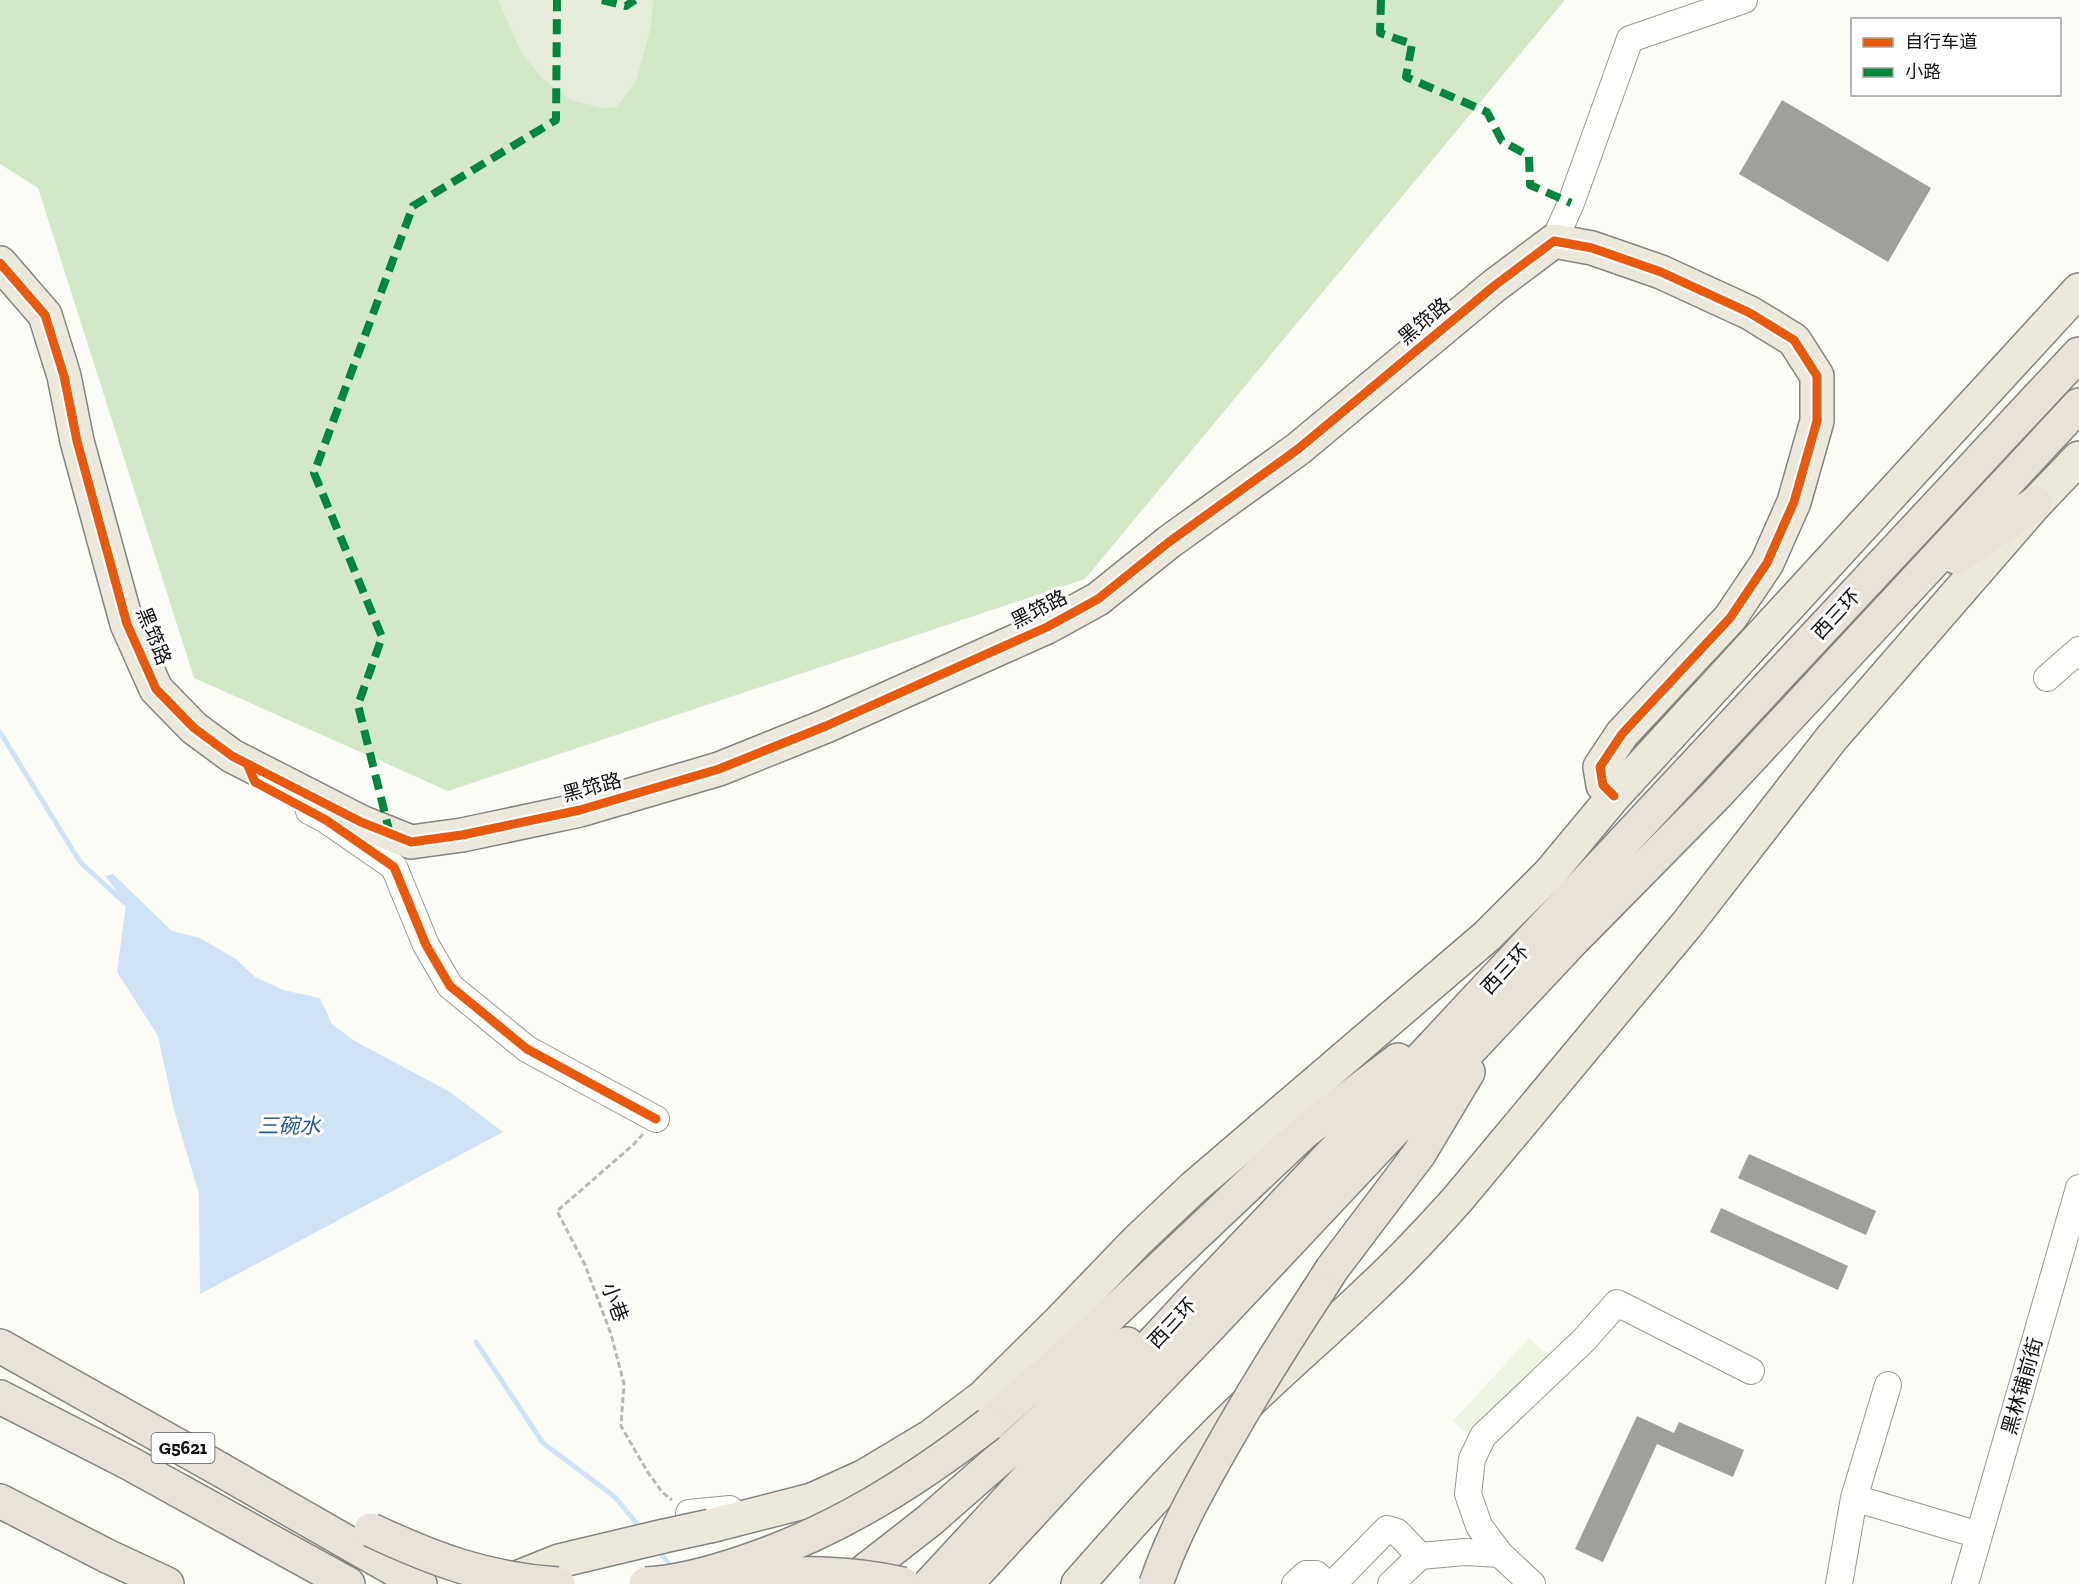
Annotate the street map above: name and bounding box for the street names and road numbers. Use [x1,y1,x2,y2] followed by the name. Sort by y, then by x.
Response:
[1393,293,1455,349] street label: 黑筇路
[1807,584,1865,644] street label: 西三环
[1007,585,1071,633] street label: 黑筇路
[132,604,176,668] street label: 黑筇路
[560,768,624,806] street label: 黑筇路
[1476,939,1534,999] street label: 西三环
[597,1279,633,1325] street label: 小巷
[1143,1293,1201,1353] street label: 西三环
[1997,1335,2047,1437] street label: 黑林铺前街
[152,1433,214,1463] road number: G5621

